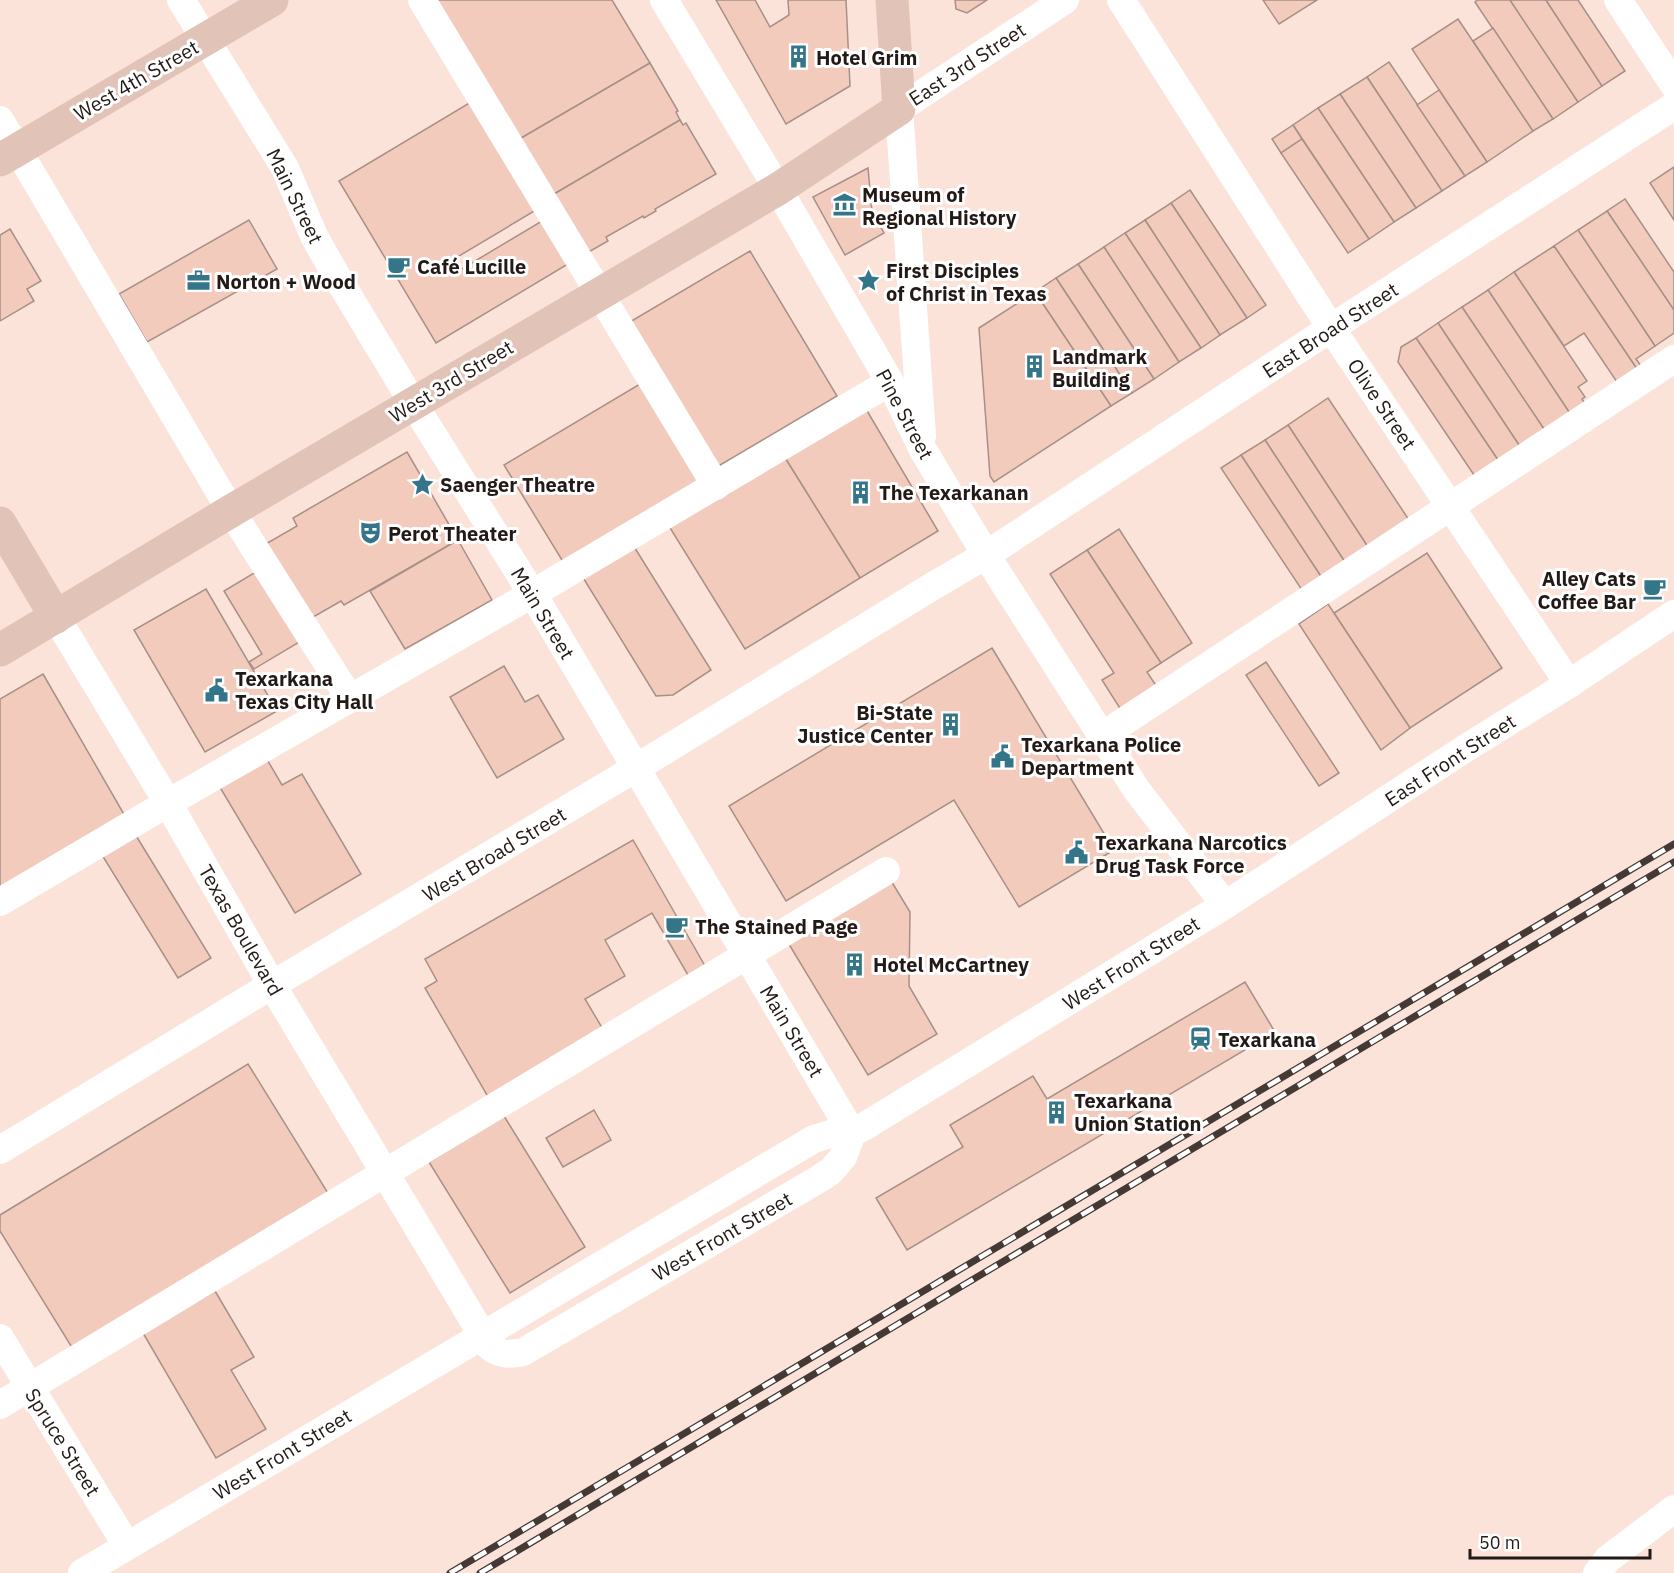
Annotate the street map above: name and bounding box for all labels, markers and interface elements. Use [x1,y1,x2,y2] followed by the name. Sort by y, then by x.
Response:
[903,16,1031,112] street label: East 3rd Street
[69,33,203,127] street label: West 4th Street
[785,44,811,70] building icon: Hotel Grim
[816,44,917,71] place label: Hotel Grim
[260,144,330,248] street label: Main Street
[862,181,1017,231] place label: Museum of Regional History
[831,192,857,218] museum icon: Museum of Regional History
[386,253,412,279] cafe icon: Café Lucille
[417,253,526,280] place label: Café Lucille
[886,257,1046,307] place label: First Disciples of Christ in Texas
[185,268,211,294] office icon: Norton + Wood
[216,268,356,295] place label: Norton + Wood
[855,268,881,294] place icon: First Disciples of Christ in Texas
[1257,276,1403,384] street label: East Broad Street
[384,333,518,429] street label: West 3rd Street
[1052,343,1147,393] place label: Landmark Building
[1341,353,1423,455] street label: Olive Street
[1021,354,1047,380] building icon: Landmark Building
[870,364,940,464] street label: Pine Street
[409,471,435,497] place icon: Saenger Theatre
[440,471,595,498] place label: Saenger Theatre
[848,479,874,505] building icon: The Texarkanan
[879,479,1029,506] place label: The Texarkanan
[357,520,383,546] theatre icon: Perot Theater
[388,520,516,547] place label: Perot Theater
[505,562,581,664] street label: Main Street
[1537,565,1636,615] place label: Alley Cats Coffee Bar
[1641,576,1667,602] cafe icon: Alley Cats Coffee Bar
[235,665,373,715] place label: Texarkana Texas City Hall
[204,677,230,703] public building icon: Texarkana Texas City Hall
[797,699,933,749] place label: Bi-State Justice Center
[1379,708,1521,812] street label: East Front Street
[938,711,964,737] building icon: Bi-State Justice Center
[1021,731,1181,781] place label: Texarkana Police Department
[990,743,1016,769] public building icon: Texarkana Police Department
[417,800,571,908] street label: West Broad Street
[1095,829,1287,879] place label: Texarkana Narcotics Drug Task Force
[1064,840,1090,866] public building icon: Texarkana Narcotics Drug Task Force
[193,860,289,1000] street label: Texas Boulevard
[1057,910,1205,1016] street label: West Front Street
[664,913,690,939] cafe icon: The Stained Page
[695,913,858,940] place label: The Stained Page
[842,951,868,977] building icon: Hotel McCartney
[873,951,1029,978] place label: Hotel McCartney
[754,980,830,1082] street label: Main Street
[1187,1026,1213,1052] station icon: Texarkana
[1218,1026,1316,1053] place label: Texarkana
[1074,1087,1201,1137] place label: Texarkana Union Station
[1043,1099,1069,1125] building icon: Texarkana Union Station
[647,1185,797,1287] street label: West Front Street
[19,1383,107,1501] street label: Spruce Street
[208,1402,356,1506] street label: West Front Street
[1470,1522,1650,1560] scale bar
[1479,1531,1521,1554] text: 50 m

